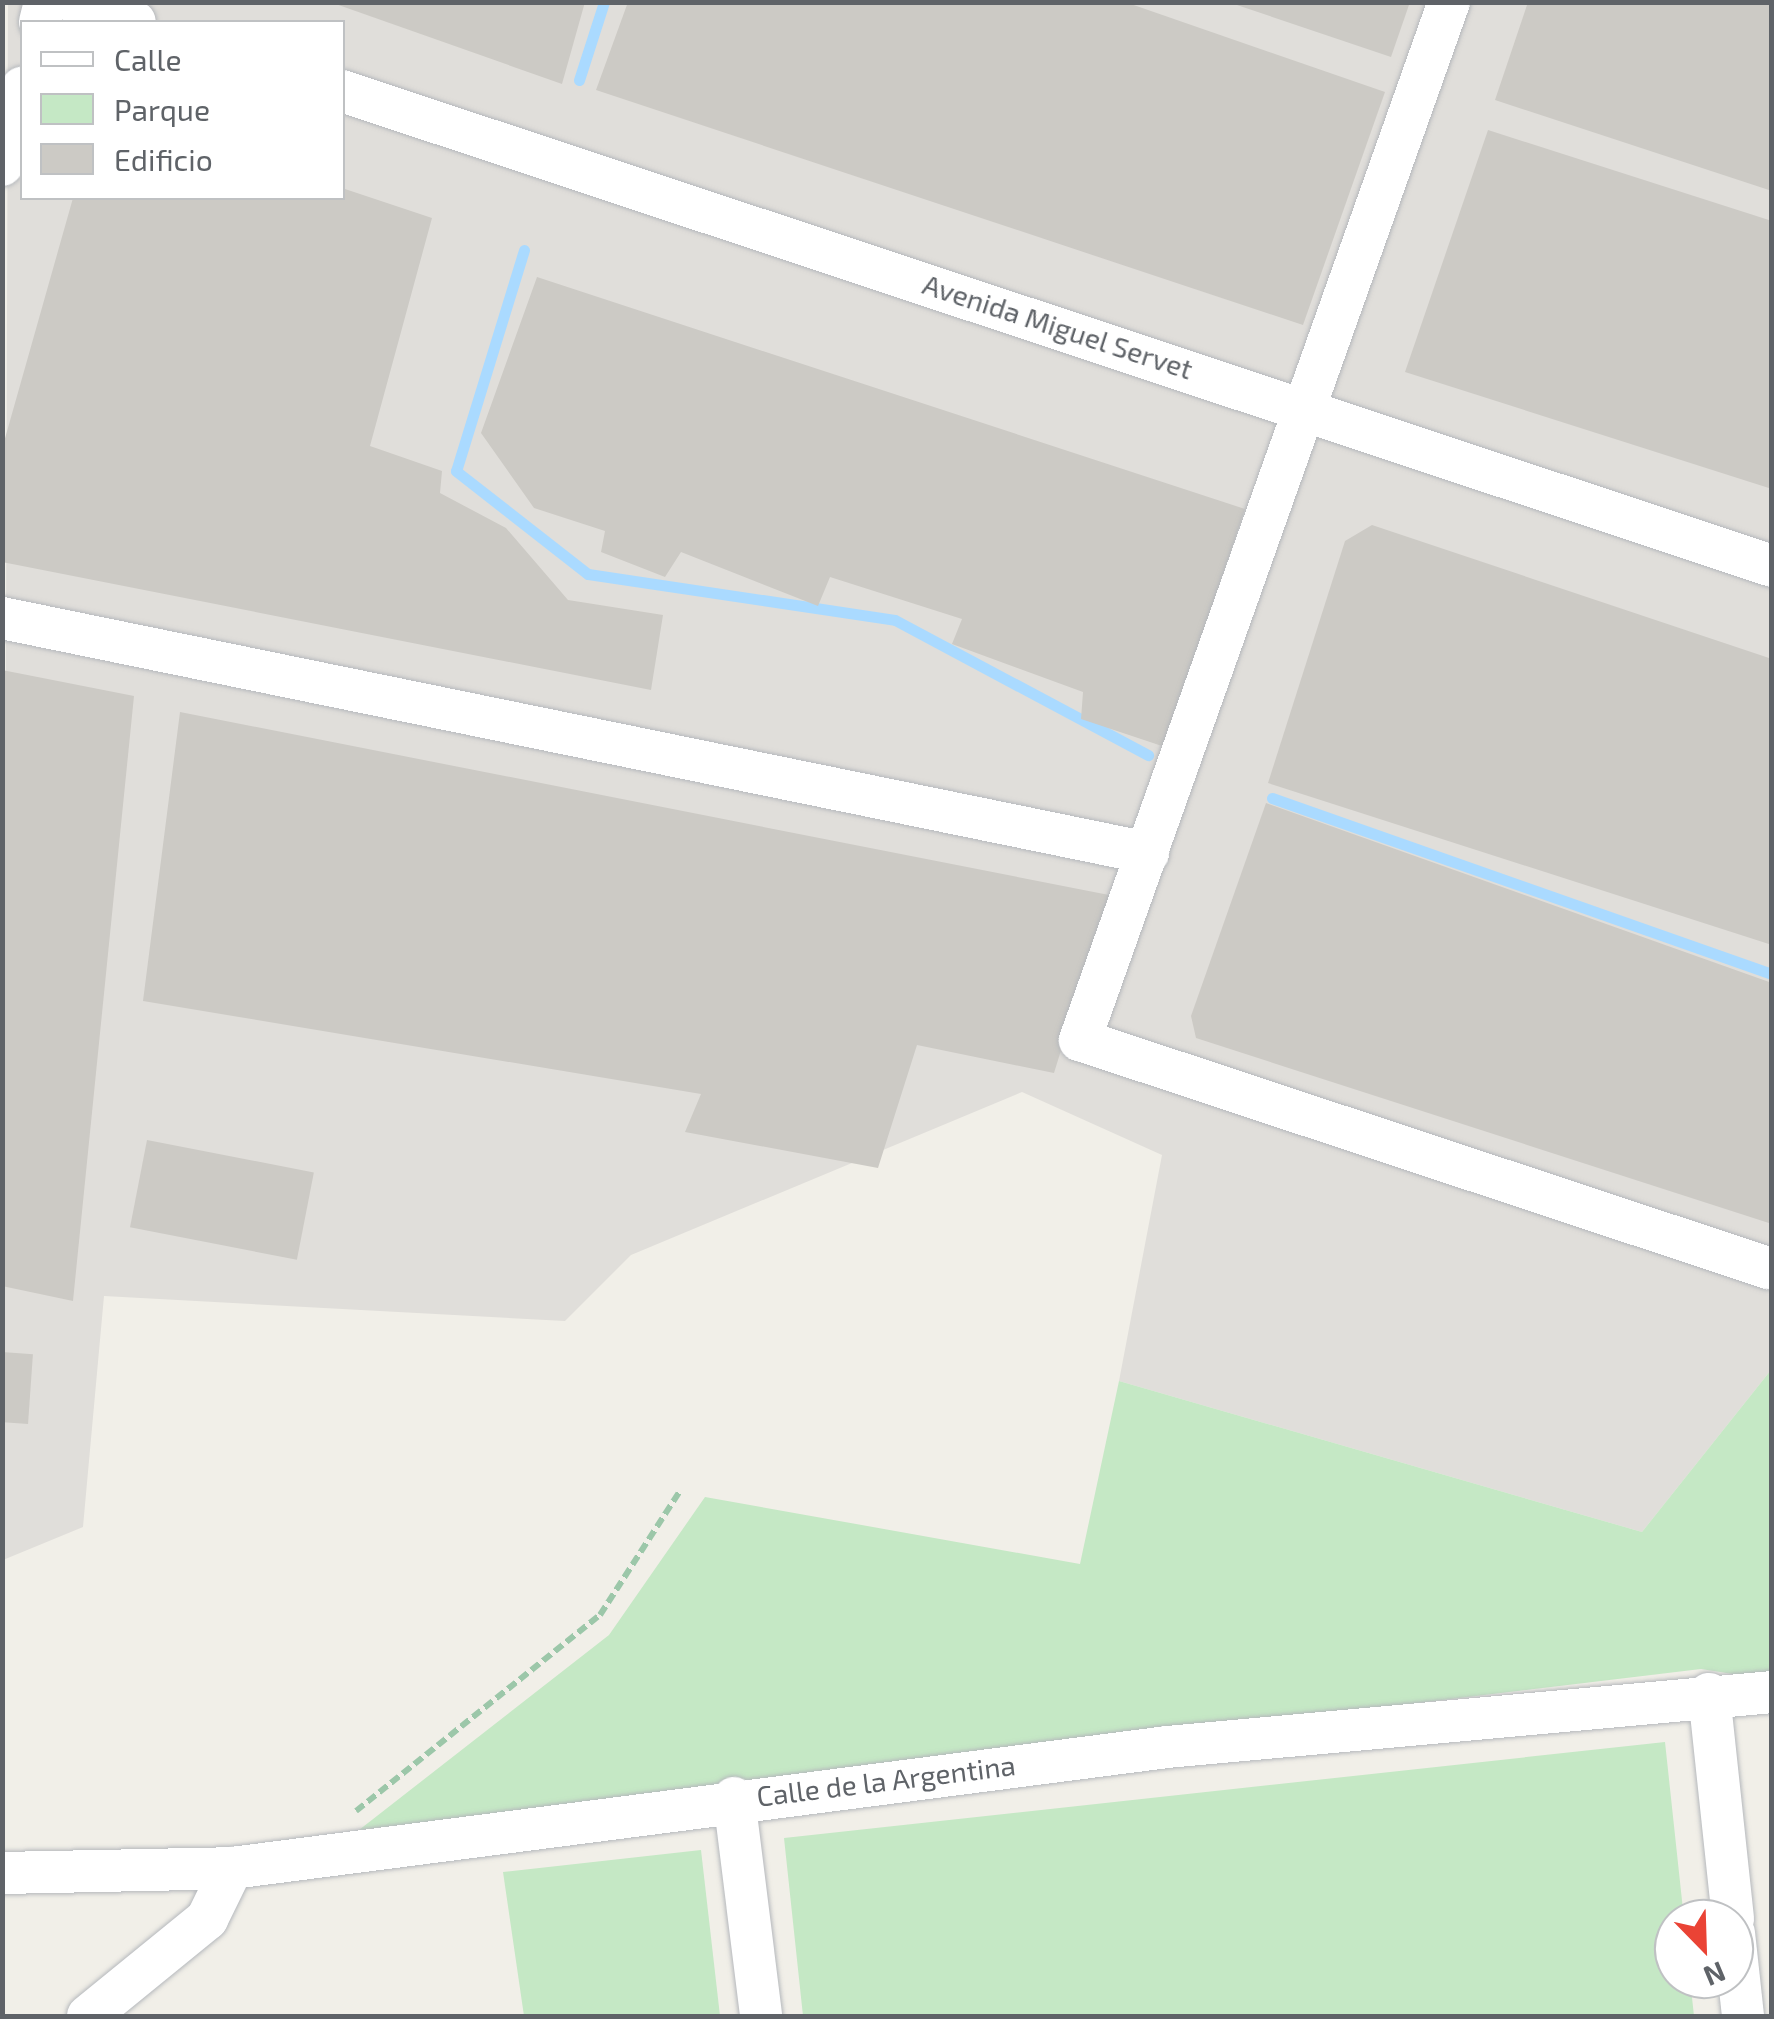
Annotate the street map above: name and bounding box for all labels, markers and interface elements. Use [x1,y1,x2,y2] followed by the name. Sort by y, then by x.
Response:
[20,20,345,200] legend
[114,41,182,77] text: Calle
[114,91,210,127] text: Parque
[114,141,213,177] text: Edificio
[918,266,1198,386] street label: Avenida Miguel Servet
[754,1747,1018,1813] street label: Calle de la Argentina
[1654,1899,1754,1999] north arrow
[1699,1955,1731,1994] text: N

